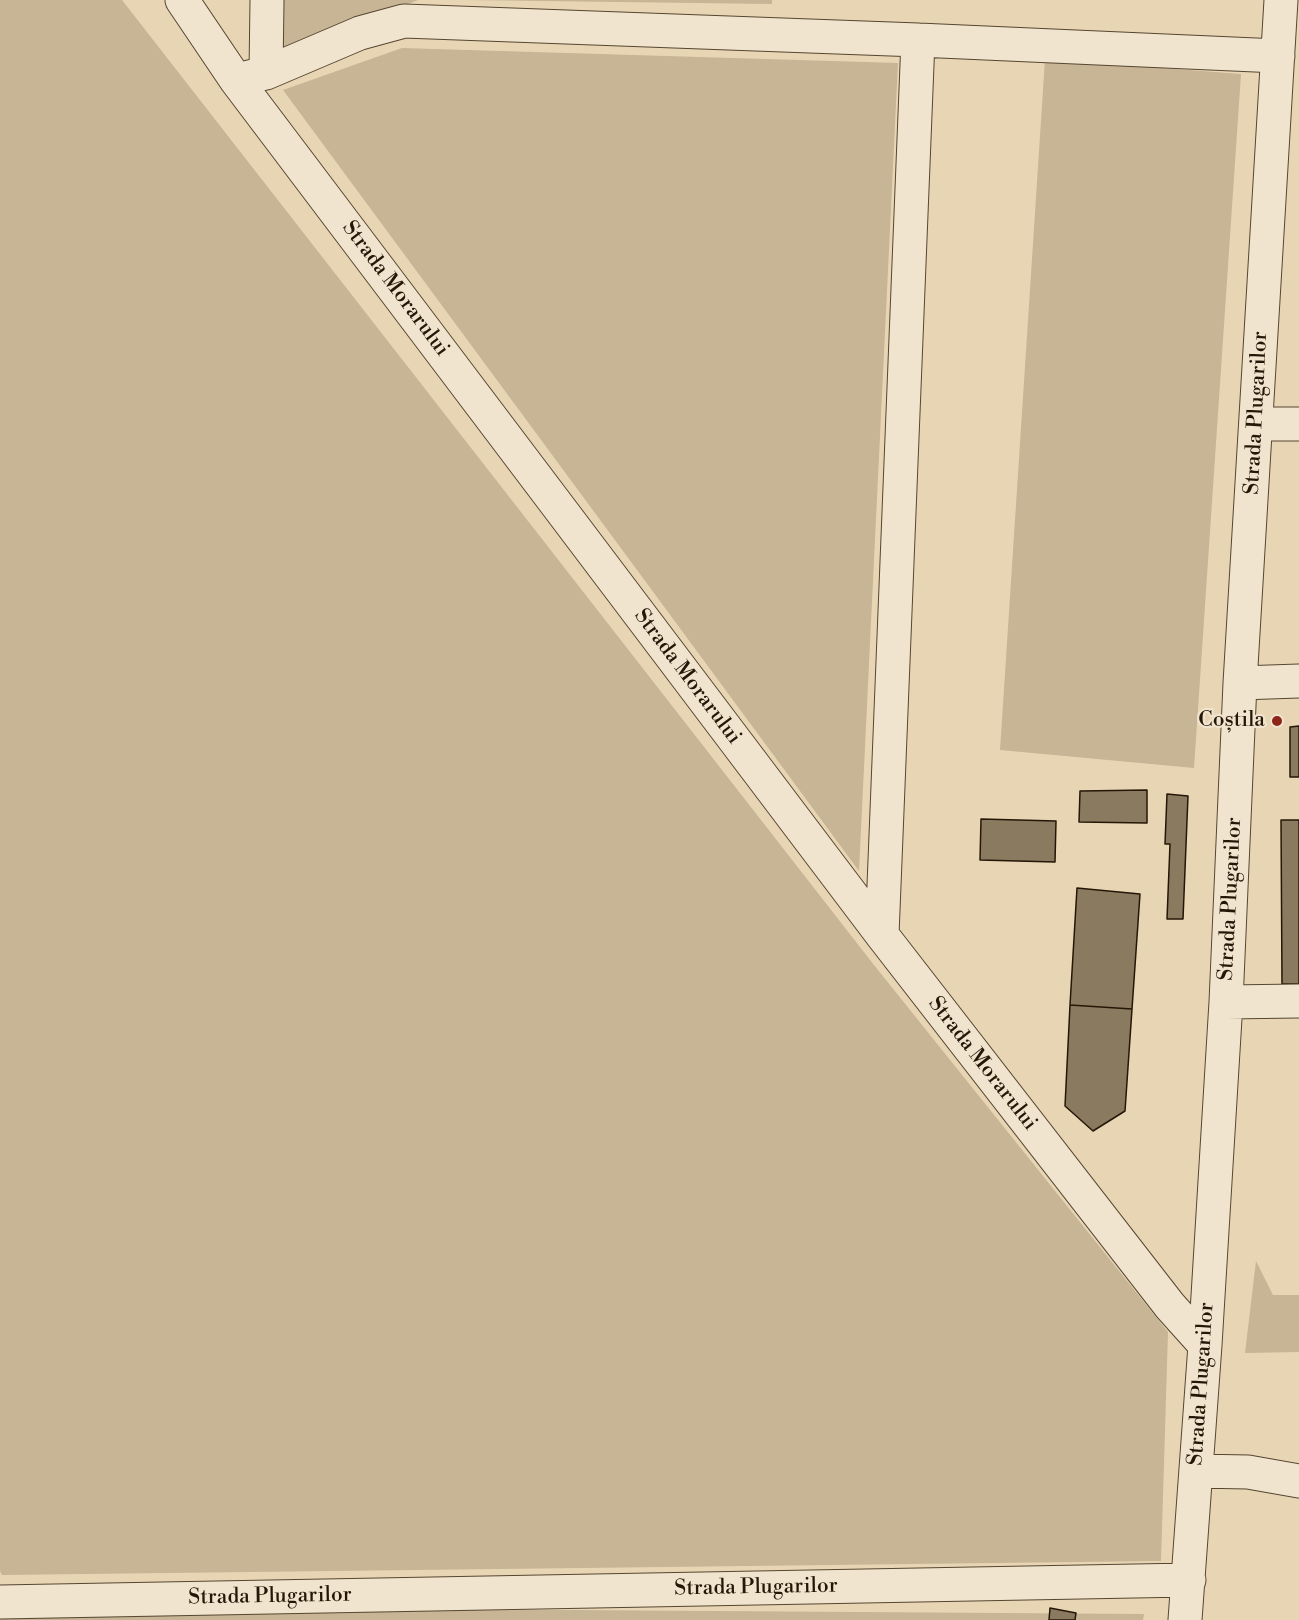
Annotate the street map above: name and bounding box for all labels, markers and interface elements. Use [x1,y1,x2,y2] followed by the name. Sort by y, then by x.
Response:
[336,216,454,362] street label: Strada Morarului
[1240,331,1274,495] street label: Strada Plugarilor
[628,604,746,750] street label: Strada Morarului
[1198,708,1265,734] place label: Coștila
[1270,714,1284,728] marker: Coștila
[1214,817,1248,981] street label: Strada Plugarilor
[922,992,1042,1136] street label: Strada Morarului
[1184,1302,1220,1466] street label: Strada Plugarilor
[674,1574,838,1602] street label: Strada Plugarilor
[188,1583,352,1611] street label: Strada Plugarilor

